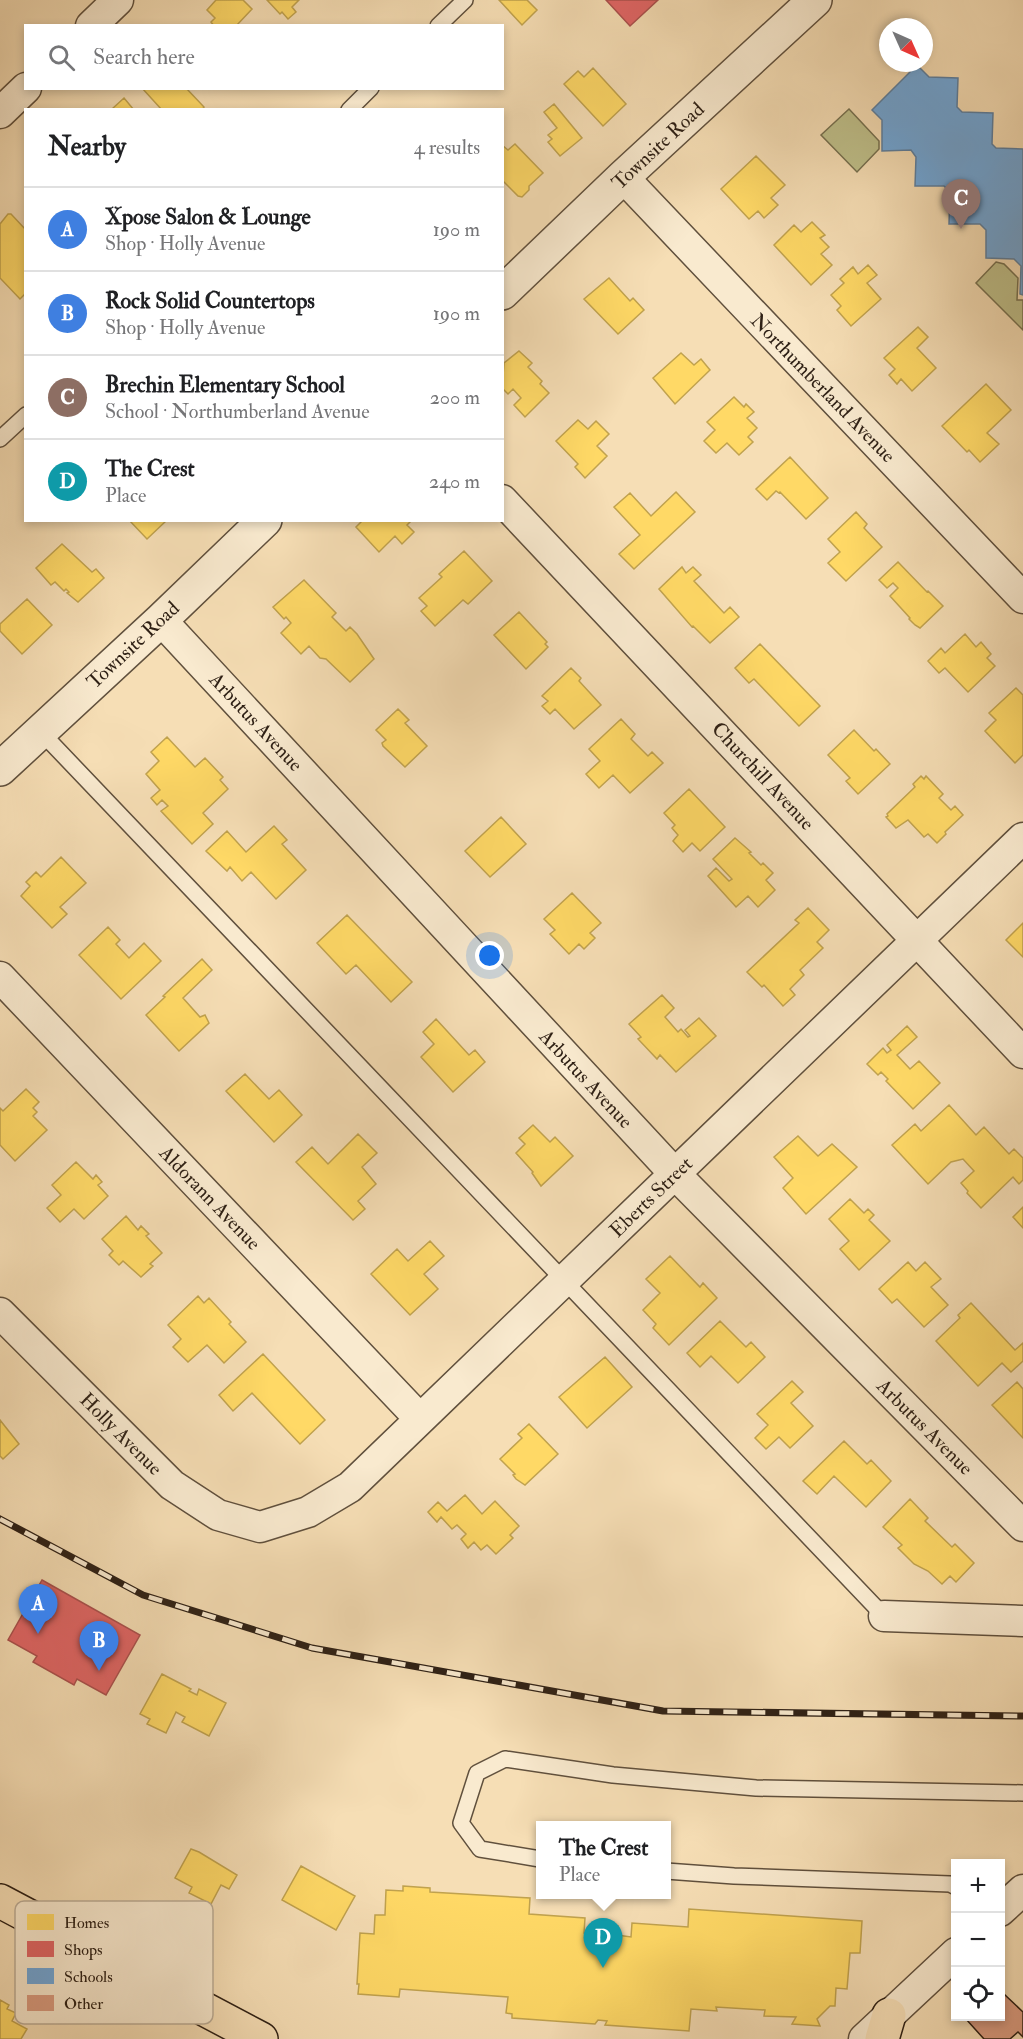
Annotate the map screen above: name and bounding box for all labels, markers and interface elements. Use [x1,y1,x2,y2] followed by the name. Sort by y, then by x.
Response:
[879,18,933,72] north arrow
[24,24,504,90] search box
[45,41,78,74] icon: search
[93,43,195,71] text: Search here
[607,97,710,195] street label: Townsite Road
[48,131,126,163] text: Nearby
[414,135,480,160] text: 4 results
[942,180,980,229] pin: C
[105,203,311,231] text: Xpose Salon & Lounge
[61,217,74,242] text: A
[433,217,480,242] text: 190 m
[105,231,265,256] text: Shop · Holly Avenue
[105,287,315,315] text: Rock Solid Countertops
[61,301,74,326] text: B
[433,301,480,326] text: 190 m
[745,308,901,468] street label: Northumberland Avenue
[105,315,265,340] text: Shop · Holly Avenue
[105,371,345,399] text: Brechin Elementary School
[60,385,75,410] text: C
[430,385,480,410] text: 200 m
[105,399,370,424] text: School · Northumberland Avenue
[105,455,195,483] text: The Crest
[59,469,76,494] text: D
[429,469,480,494] text: 240 m
[105,483,146,508] text: Place
[82,596,185,694] street label: Townsite Road
[203,667,308,777] street label: Arbutus Avenue
[706,717,820,835] street label: Churchill Avenue
[475,941,504,970] your location
[533,1024,638,1134] street label: Arbutus Avenue
[153,1140,266,1255] street label: Aldorann Avenue
[604,1151,698,1243] street label: Eberts Street
[871,1373,978,1480] street label: Arbutus Avenue
[74,1387,168,1481] street label: Holly Avenue
[18,1584,57,1634] pin: A
[80,1622,118,1671] pin: B
[536,1821,671,1899] popup
[559,1834,648,1862] text: The Crest
[951,1859,1005,2021] map controls
[951,1859,1005,1913] button: +
[559,1862,600,1887] text: Place
[15,1901,213,2024] legend
[64,1913,109,1933] text: Homes
[951,1913,1005,1967] button: −
[584,1918,622,1968] pin: D
[64,1940,103,1961] text: Shops
[64,1967,113,1987] text: Schools
[951,1967,1005,2021] button: locate
[64,1994,103,2014] text: Other

